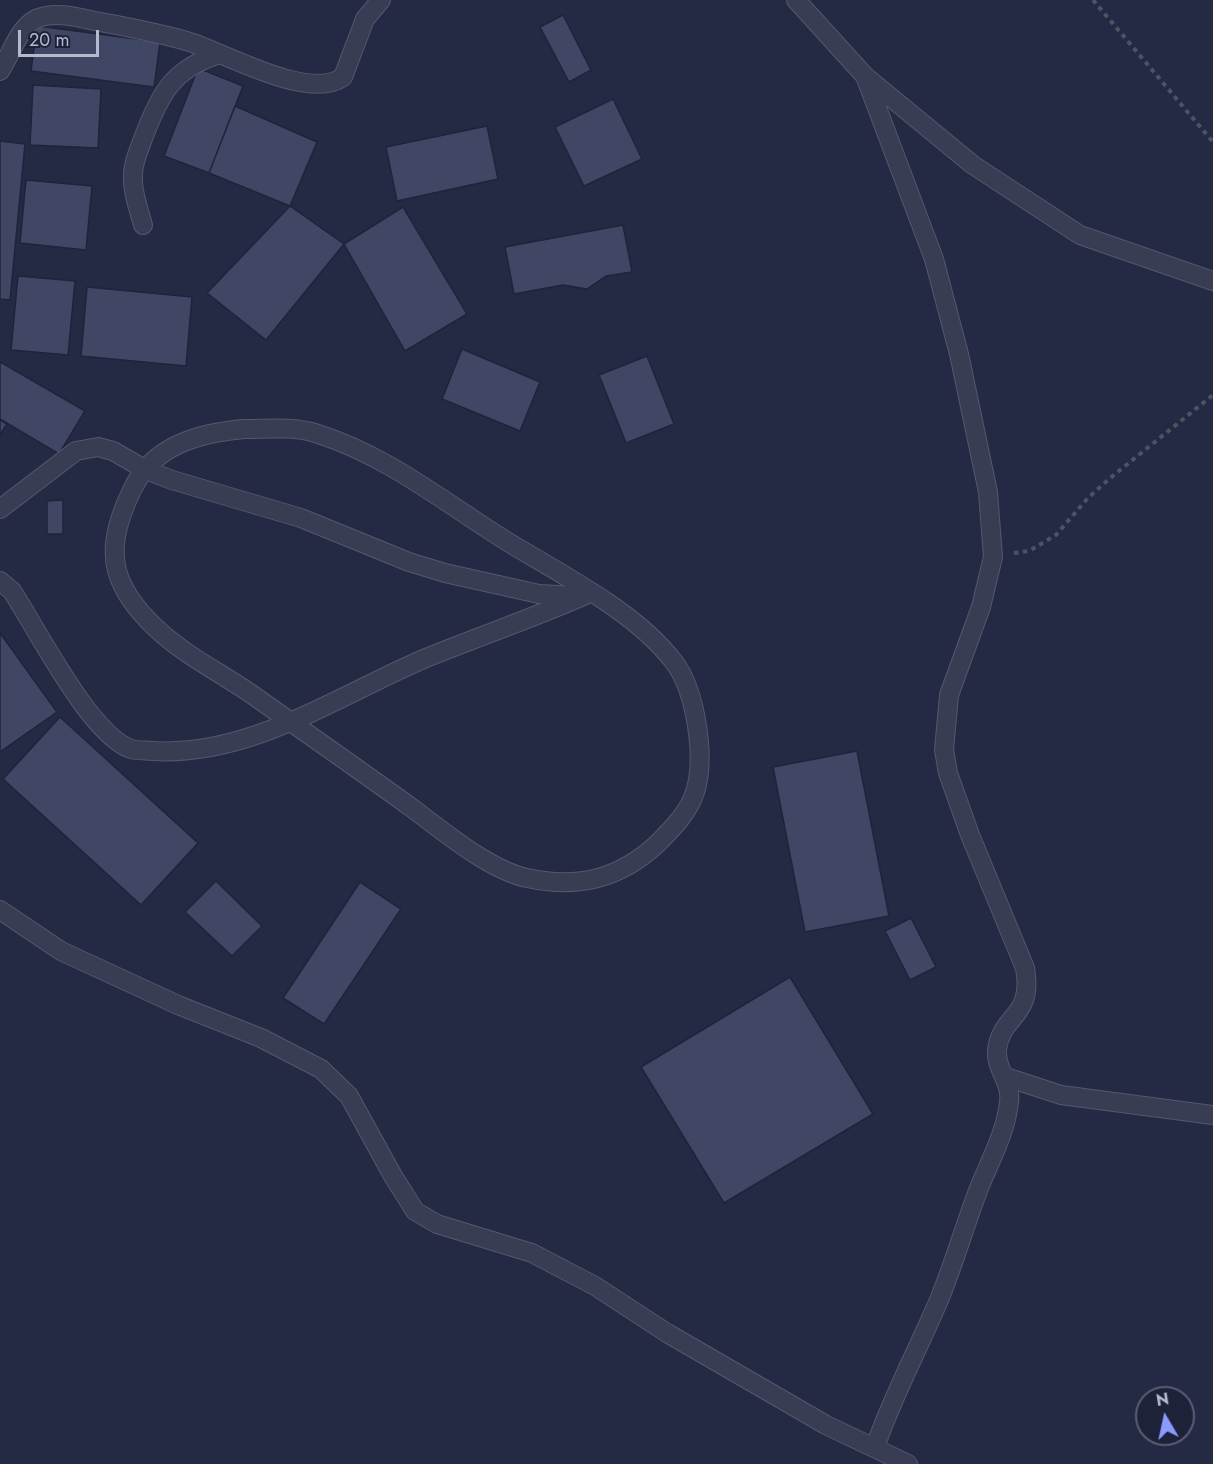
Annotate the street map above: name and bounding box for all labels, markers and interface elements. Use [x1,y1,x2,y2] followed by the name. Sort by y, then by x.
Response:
[21,18,102,56] scale bar
[29,27,69,53] text: 20 m
[1135,1386,1195,1446] north arrow
[1154,1387,1170,1412] text: N

